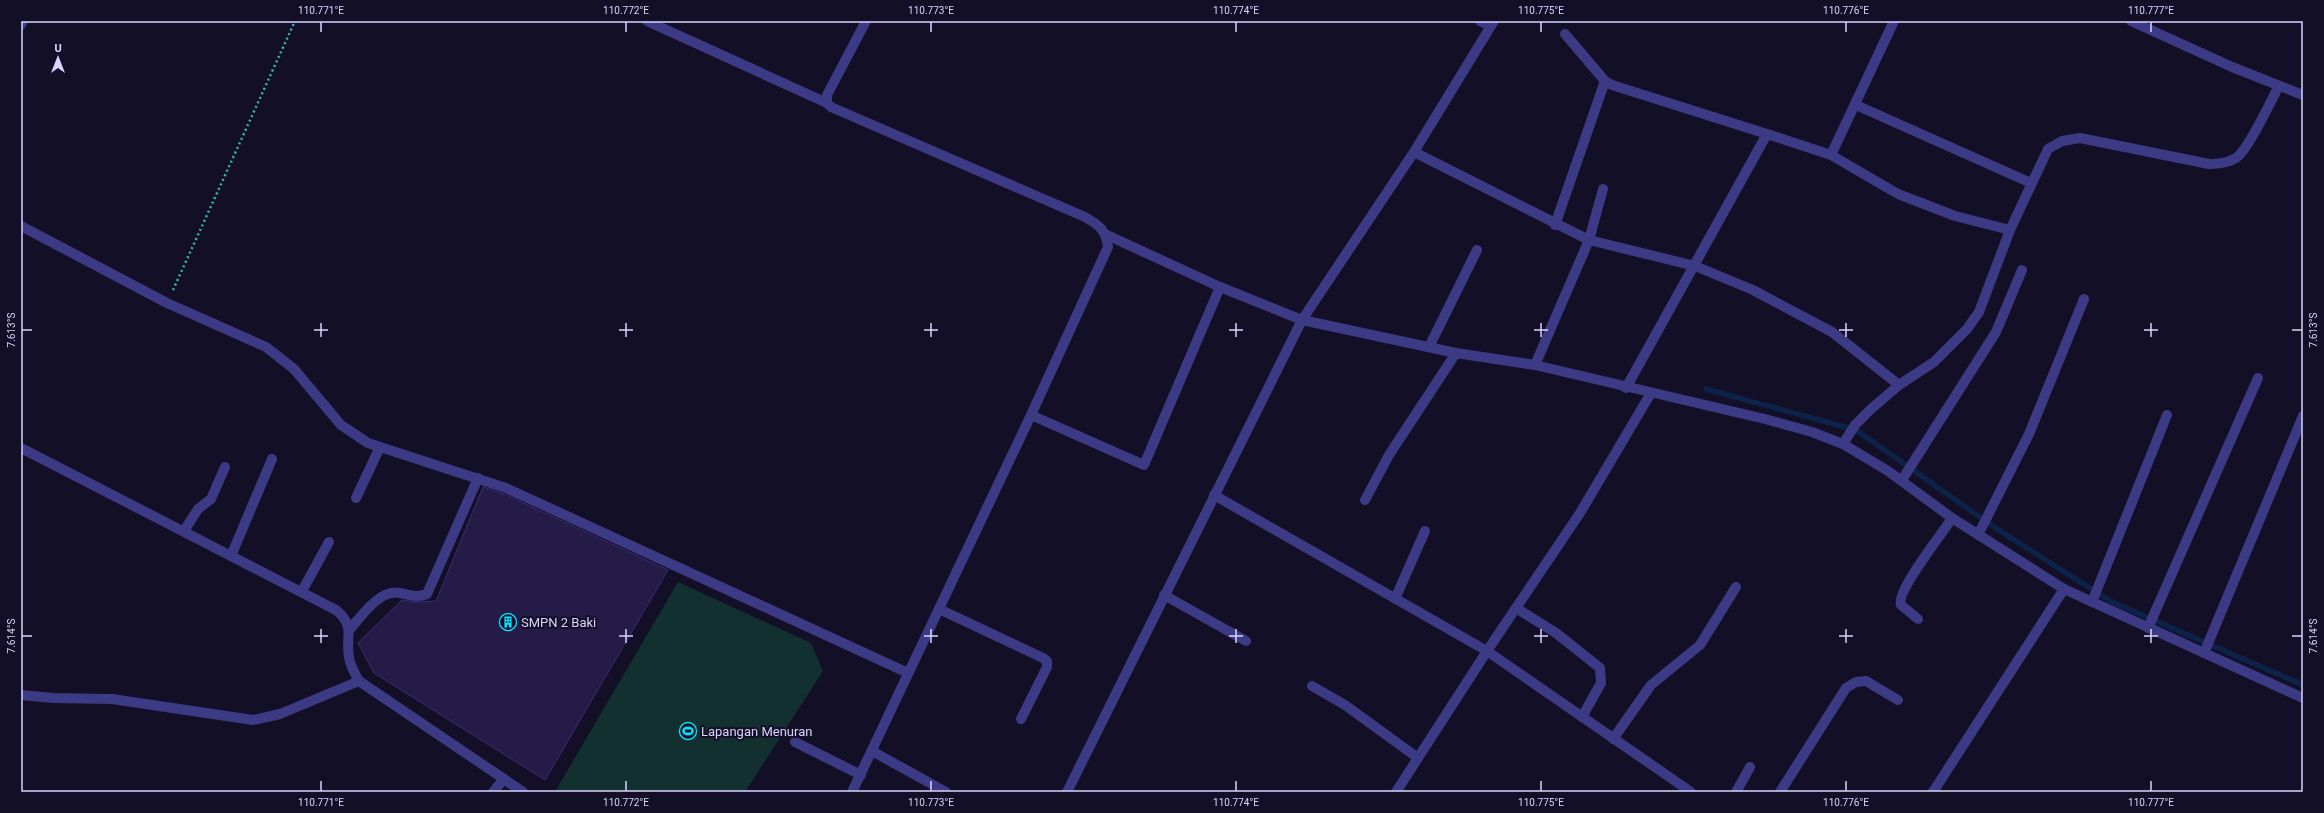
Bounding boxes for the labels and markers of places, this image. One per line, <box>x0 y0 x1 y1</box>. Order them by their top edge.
building icon: SMPN 2 Baki <box>498 612 518 632</box>
place label: SMPN 2 Baki <box>521 615 596 630</box>
sports icon: Lapangan Menuran <box>678 721 698 741</box>
place label: Lapangan Menuran <box>701 724 812 739</box>

